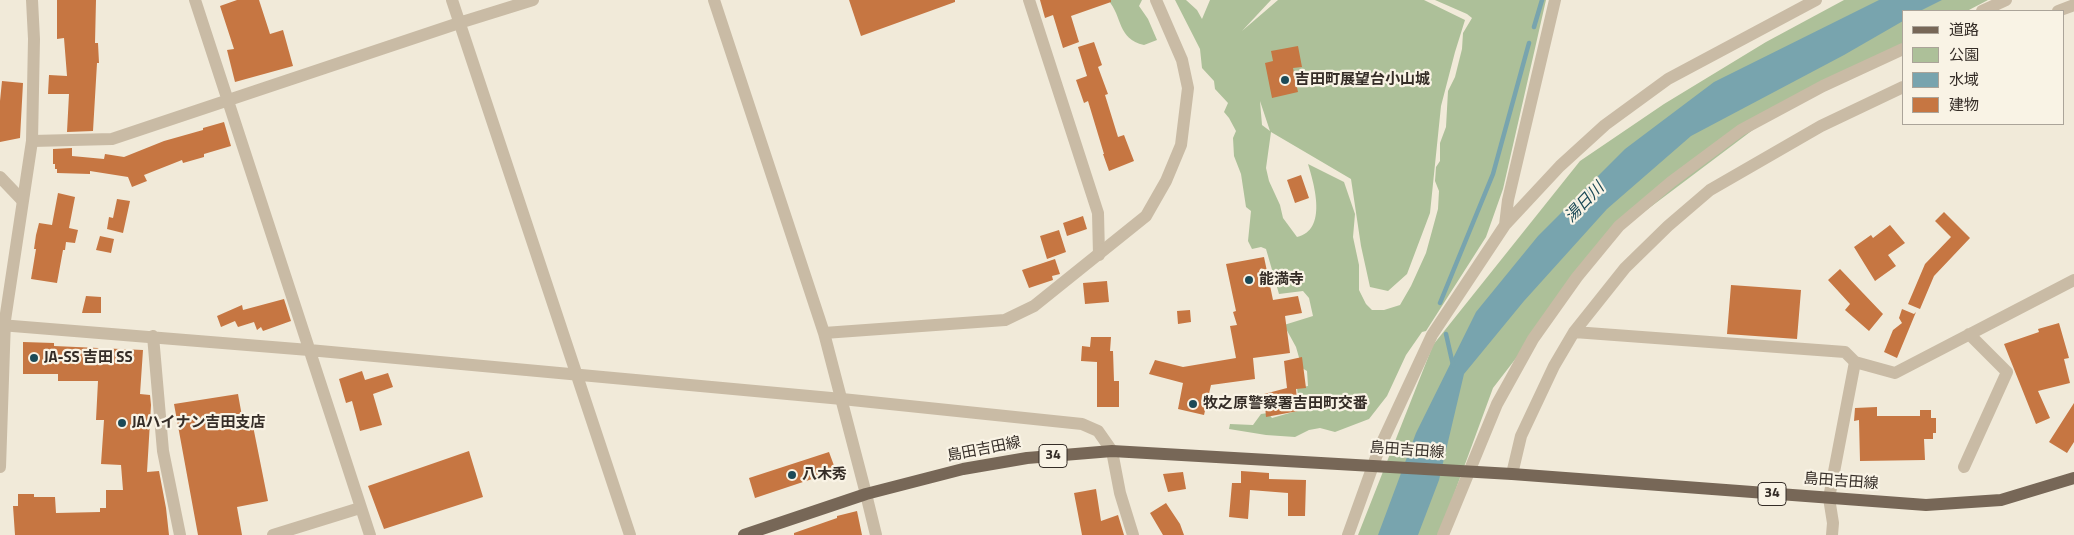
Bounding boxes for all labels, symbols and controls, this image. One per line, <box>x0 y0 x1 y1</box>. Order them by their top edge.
legend <box>1902 10 2064 125</box>
text: 道路 <box>1949 18 1979 41</box>
text: 公園 <box>1949 43 1979 66</box>
text: 水域 <box>1949 68 1979 91</box>
place label: 吉田町展望台小山城 <box>1295 71 1430 89</box>
marker: 吉田町展望台小山城 <box>1279 74 1291 86</box>
text: 建物 <box>1949 93 1979 116</box>
water label: 湯日川 <box>1561 179 1609 227</box>
place label: 能満寺 <box>1259 271 1304 289</box>
marker: 能満寺 <box>1243 274 1255 286</box>
place label: JA-SS 吉田 SS <box>44 349 133 367</box>
marker: JA-SS 吉田 SS <box>28 352 40 364</box>
place label: 牧之原警察署吉田町交番 <box>1203 395 1368 413</box>
marker: 牧之原警察署吉田町交番 <box>1187 398 1199 410</box>
place label: JAハイナン吉田支店 <box>132 414 266 432</box>
marker: JAハイナン吉田支店 <box>116 417 128 429</box>
street label: 島田吉田線 <box>945 434 1023 466</box>
street label: 島田吉田線 <box>1369 439 1445 463</box>
road number: 34 <box>1039 444 1067 468</box>
place label: 八木秀 <box>802 466 847 484</box>
marker: 八木秀 <box>786 469 798 481</box>
street label: 島田吉田線 <box>1803 470 1879 494</box>
road number: 34 <box>1758 482 1786 506</box>

